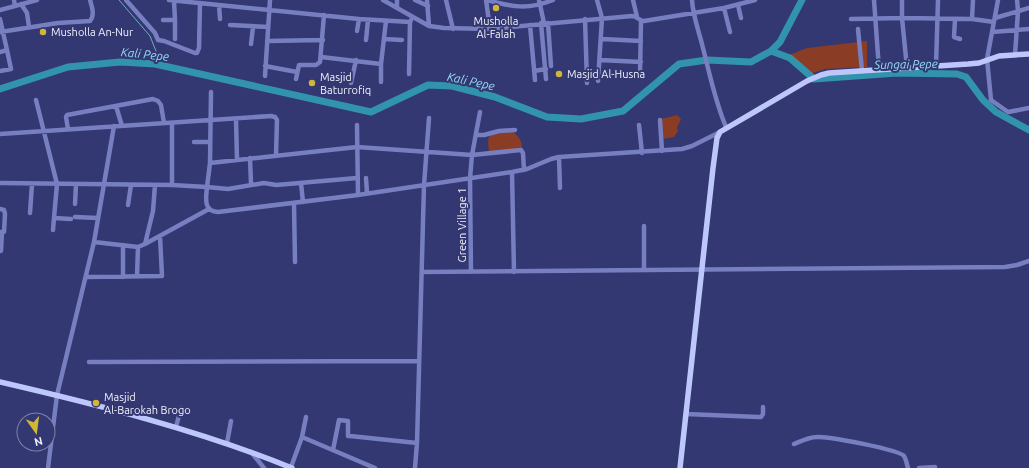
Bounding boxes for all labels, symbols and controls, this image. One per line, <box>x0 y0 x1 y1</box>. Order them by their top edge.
marker: Musholla Al-Falah <box>491 3 501 13</box>
place label: Musholla Al-Falah <box>474 15 518 40</box>
place label: Musholla An-Nur <box>51 26 134 38</box>
marker: Musholla An-Nur <box>38 27 48 37</box>
water label: Kali Pepe <box>120 45 170 63</box>
water label: Sungai Pepe <box>873 57 938 71</box>
place label: Masjid Al-Husna <box>567 68 645 80</box>
marker: Masjid Al-Husna <box>554 69 564 79</box>
water label: Kali Pepe <box>446 70 496 92</box>
place label: Masjid Baturrofiq <box>320 71 371 96</box>
marker: Masjid Baturrofiq <box>307 78 317 88</box>
street label: Green Village 1 <box>456 188 468 262</box>
place label: Masjid Al-Barokah Brogo <box>104 391 191 416</box>
marker: Masjid Al-Barokah Brogo <box>91 398 101 408</box>
north arrow <box>16 412 56 452</box>
text: N <box>33 435 44 449</box>

